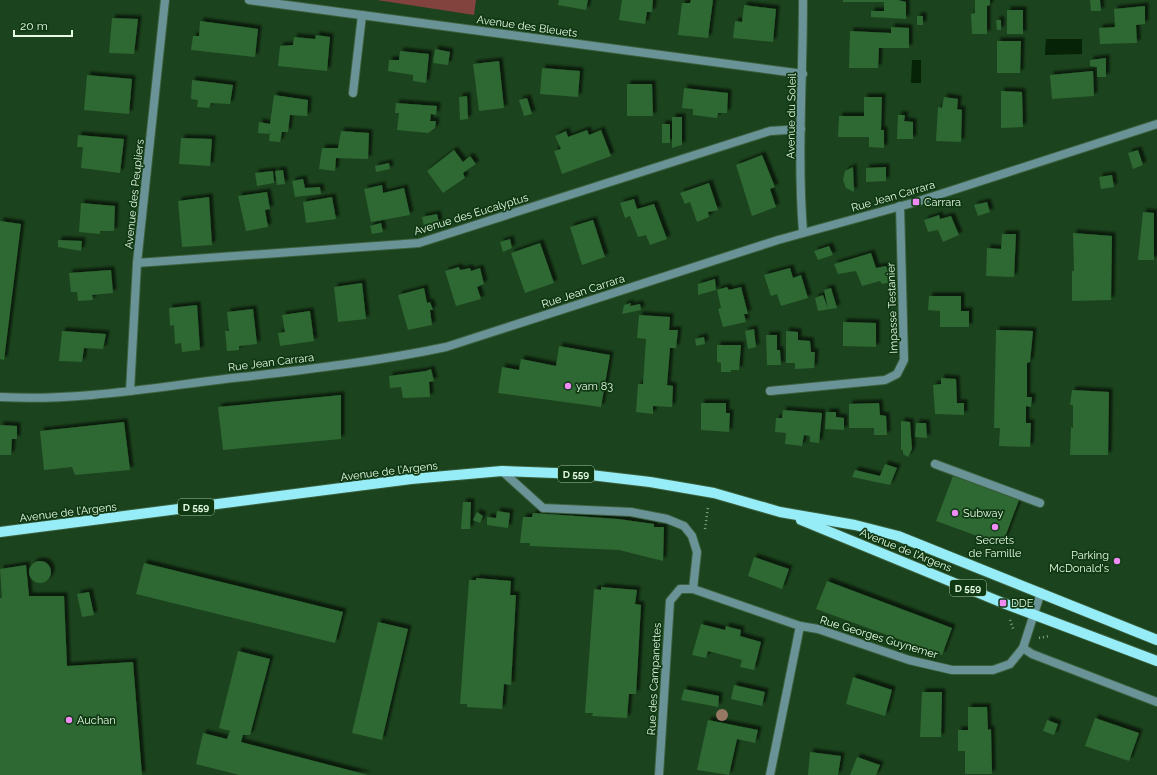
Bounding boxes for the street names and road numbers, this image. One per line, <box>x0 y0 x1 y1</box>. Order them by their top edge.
street label: Avenue des Bleuets <box>476 13 578 40</box>
street label: Avenue du Soleil <box>784 73 799 159</box>
street label: Avenue des Peupliers <box>122 138 147 250</box>
street label: Rue Jean Carrara <box>850 178 937 215</box>
street label: Avenue des Eucalyptus <box>412 191 530 238</box>
street label: Impasse Testanier <box>884 262 901 354</box>
street label: Rue Jean Carrara <box>540 272 626 311</box>
street label: Rue Jean Carrara <box>227 351 315 374</box>
street label: Avenue de l'Argens <box>340 459 438 484</box>
road number: D 559 <box>558 466 594 482</box>
road number: D 559 <box>178 499 214 515</box>
street label: Avenue de l'Argens <box>19 500 117 525</box>
street label: Avenue de l'Argens <box>858 526 954 575</box>
road number: D 559 <box>950 580 986 596</box>
street label: Rue Georges Guynemer <box>818 613 939 662</box>
street label: Rue des Campanettes <box>645 622 664 736</box>

